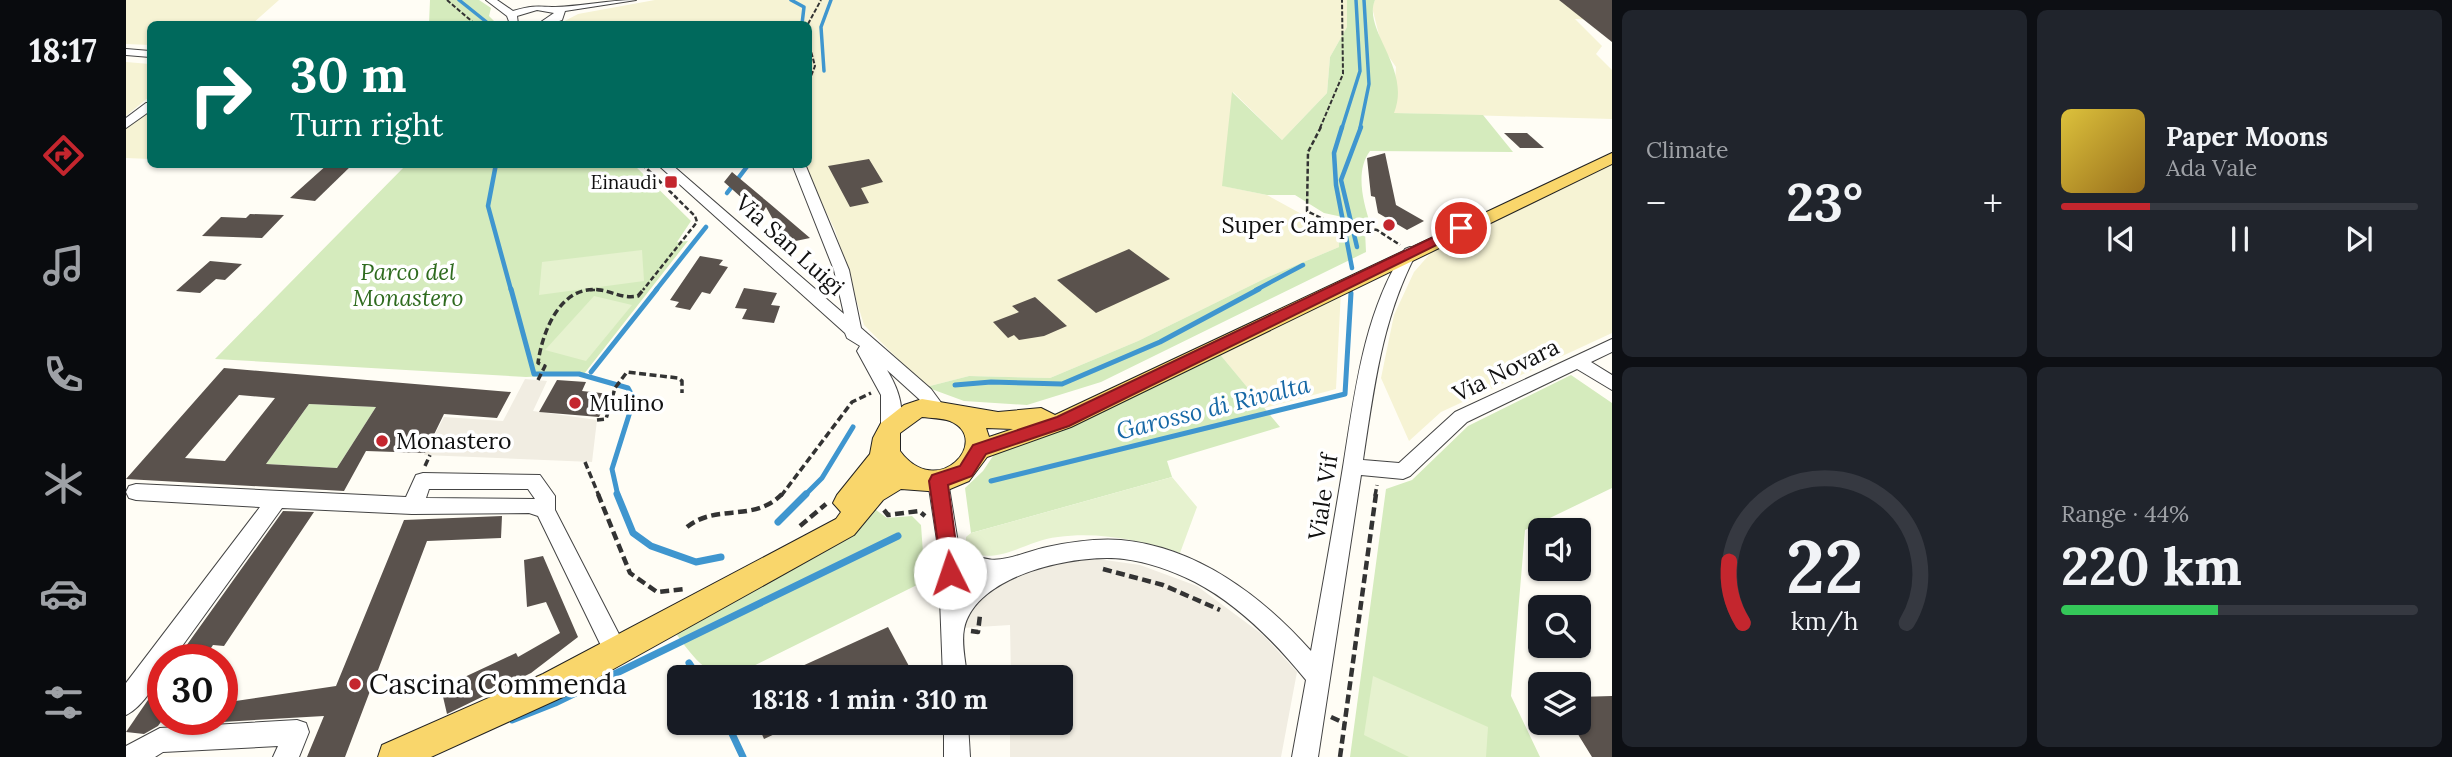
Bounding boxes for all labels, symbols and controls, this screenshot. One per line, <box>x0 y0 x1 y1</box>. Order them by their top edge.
text: 18:17 <box>29 30 97 71</box>
text: 30 m <box>290 43 407 105</box>
icon: right <box>175 49 266 140</box>
text: Turn right <box>290 104 443 145</box>
text: Paper Moons <box>2166 120 2328 153</box>
icon: directions <box>39 131 88 180</box>
text: Climate <box>1646 135 1728 164</box>
text: Ada Vale <box>2166 153 2257 182</box>
text: 23° <box>1786 169 1863 235</box>
place label: Einaudi <box>591 170 657 194</box>
marker: Einaudi <box>663 174 679 190</box>
text: − <box>1646 179 1666 227</box>
text: + <box>1983 179 2003 227</box>
street label: Via San Luigi <box>729 187 851 301</box>
pin <box>1431 198 1491 258</box>
icon: arrive <box>1442 209 1480 247</box>
place label: Super Camper <box>1221 210 1375 239</box>
marker: Super Camper <box>1381 217 1397 233</box>
icon: previous <box>2102 220 2140 258</box>
icon: pause <box>2221 220 2259 258</box>
icon: next <box>2340 220 2378 258</box>
icon: music <box>39 241 88 290</box>
park label: Parco del Monastero <box>353 257 463 312</box>
street label: Via Novara <box>1447 331 1564 408</box>
icon: phone <box>39 350 88 399</box>
water label: Garosso di Rivalta <box>1113 368 1314 447</box>
place label: Mulino <box>589 388 664 417</box>
marker: Mulino <box>567 395 583 411</box>
place label: Monastero <box>396 426 512 455</box>
marker: Monastero <box>374 433 390 449</box>
street label: Viale Vif <box>1301 450 1344 543</box>
icon: climate <box>39 459 88 508</box>
text: Range · 44% <box>2061 499 2189 528</box>
map controls <box>1528 518 1591 735</box>
button: sound <box>1528 518 1591 581</box>
text: 22 <box>1786 520 1863 613</box>
text: 220 km <box>2061 533 2242 599</box>
position arrow <box>913 536 987 610</box>
icon: car <box>39 569 88 618</box>
button: search <box>1528 595 1591 658</box>
text: km/h <box>1791 605 1858 637</box>
speed limit sign: 30 <box>147 644 238 735</box>
place label: Cascina Commenda <box>369 666 627 702</box>
button: layers <box>1528 672 1591 735</box>
marker: Cascina Commenda <box>347 676 363 692</box>
icon: filters <box>39 678 88 727</box>
text: 18:18 · 1 min · 310 m <box>752 683 988 716</box>

